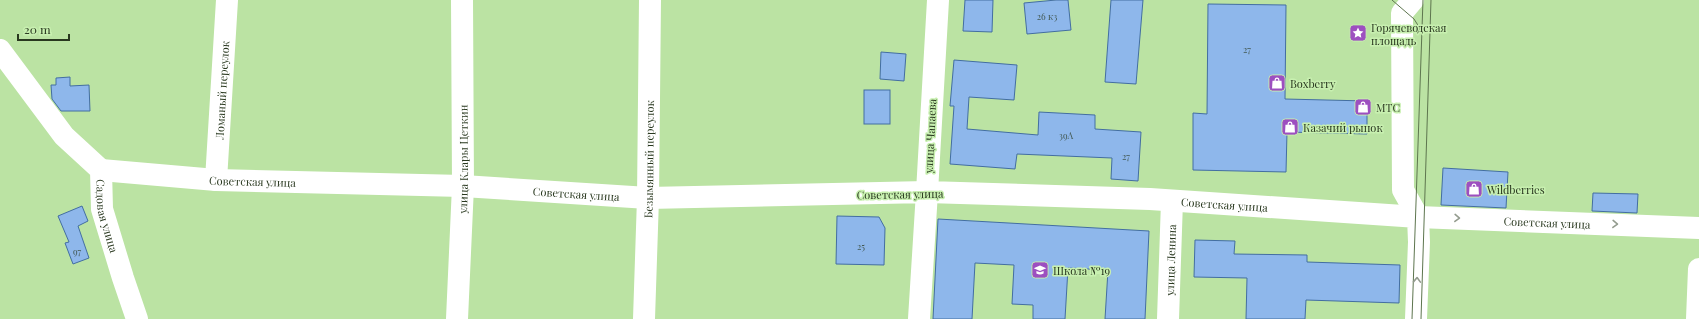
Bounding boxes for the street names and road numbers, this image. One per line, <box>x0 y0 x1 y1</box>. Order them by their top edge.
street label: Ломаный переулок <box>211 40 232 141</box>
street label: улица Чапаева <box>921 98 939 175</box>
street label: Безымянный переулок <box>640 99 656 218</box>
street label: улица Клары Цеткин <box>454 104 471 215</box>
street label: Советская улица <box>209 172 297 189</box>
street label: Садовая улица <box>94 179 122 255</box>
street label: Советская улица <box>532 183 621 204</box>
street label: Советская улица <box>857 186 944 202</box>
street label: Советская улица <box>1181 194 1269 214</box>
street label: Советская улица <box>1503 213 1591 231</box>
street label: улица Ленина <box>1161 224 1179 297</box>

